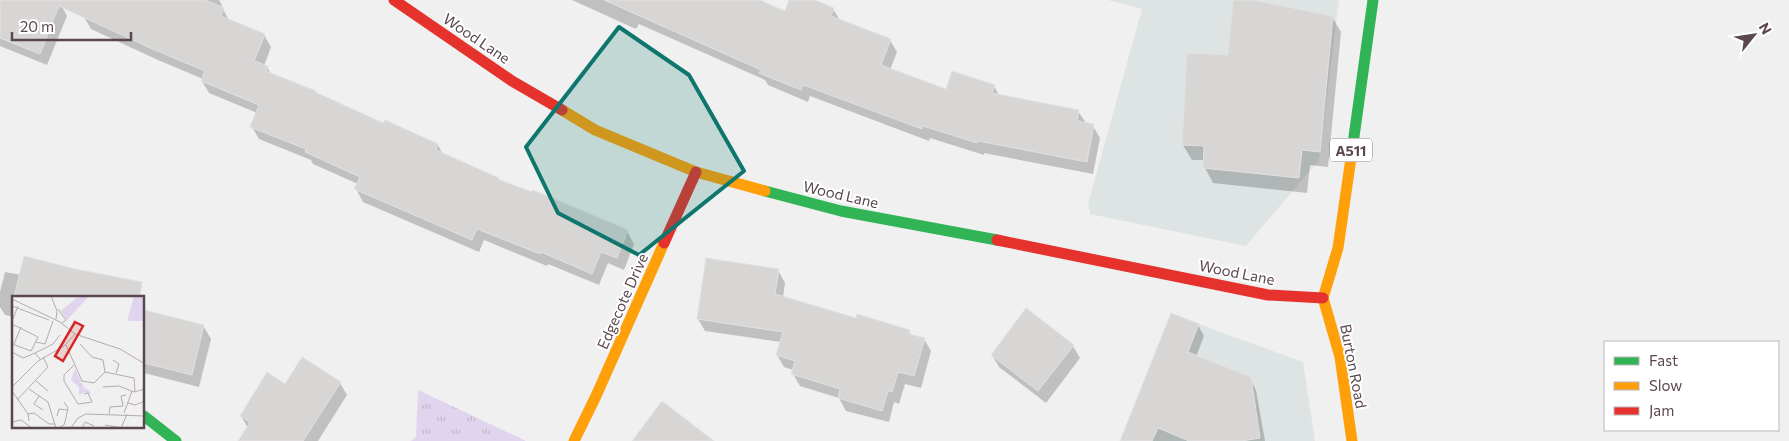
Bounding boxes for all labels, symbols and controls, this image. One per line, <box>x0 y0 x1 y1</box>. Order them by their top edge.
street label: Wood Lane <box>440 9 514 67</box>
scale bar <box>12 10 131 42</box>
north arrow <box>1729 10 1779 60</box>
text: 20 m <box>20 17 54 35</box>
text: N <box>1756 19 1776 37</box>
road number: A511 <box>1330 138 1372 162</box>
street label: Wood Lane <box>802 177 880 211</box>
street label: Edgecote Drive <box>593 250 651 352</box>
street label: Wood Lane <box>1198 256 1276 288</box>
inset map <box>12 296 145 428</box>
street label: Burton Road <box>1337 322 1371 410</box>
legend <box>1604 341 1779 431</box>
text: Fast <box>1649 351 1678 369</box>
text: Slow <box>1649 376 1682 394</box>
text: Jam <box>1649 401 1674 419</box>

